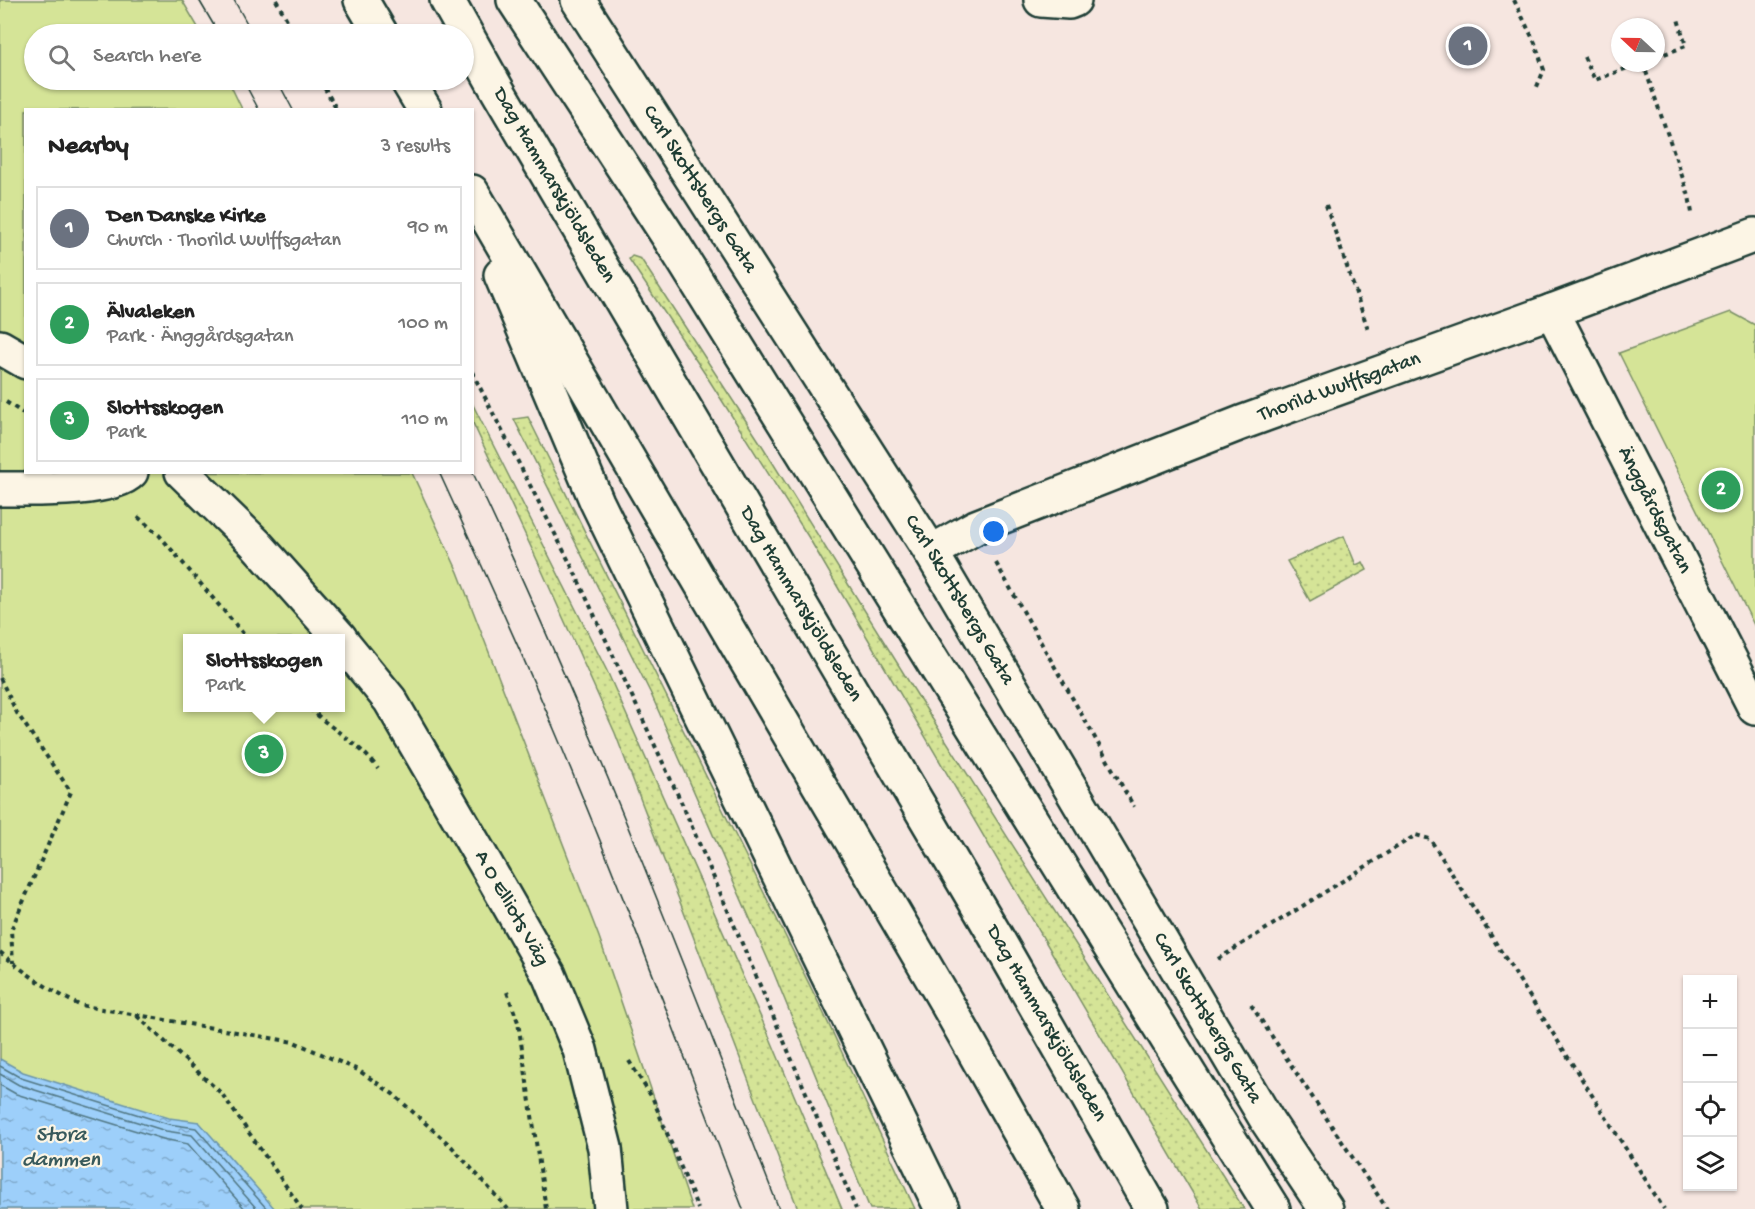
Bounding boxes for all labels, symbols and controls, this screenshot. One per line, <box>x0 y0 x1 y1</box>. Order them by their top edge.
north arrow <box>1611 18 1665 72</box>
search box <box>24 24 474 90</box>
pin: 1 <box>1448 24 1488 68</box>
icon: search <box>45 41 78 74</box>
text: Search here <box>93 44 201 70</box>
street label: Dag Hammarskjöldsleden <box>485 82 621 288</box>
street label: Carl Skottsbergs Gata <box>636 101 763 279</box>
text: Nearby <box>48 132 129 163</box>
text: 3 results <box>381 136 450 159</box>
text: Den Danske Kirke <box>107 204 266 230</box>
text: 1 <box>65 217 74 240</box>
text: 90 m <box>408 217 448 240</box>
text: Church · Thorild Wulffsgatan <box>107 230 341 253</box>
text: Älvaleken <box>107 300 195 326</box>
text: 2 <box>65 313 74 336</box>
text: 100 m <box>398 313 448 336</box>
text: Park · Änggårdsgatan <box>107 326 293 349</box>
street label: Thorild Wulffsgatan <box>1254 347 1424 429</box>
text: Slottsskogen <box>107 396 223 422</box>
text: 3 <box>64 409 75 432</box>
text: 110 m <box>402 409 448 432</box>
text: Park <box>107 422 145 445</box>
street label: Änggårdsgatan <box>1611 443 1697 578</box>
pin: 2 <box>1702 468 1740 512</box>
street label: Dag Hammarskjöldsleden <box>732 500 867 706</box>
street label: Carl Skottsbergs Gata <box>898 510 1020 691</box>
your location <box>979 517 1008 546</box>
popup <box>183 634 345 712</box>
text: Slottsskogen <box>206 649 322 675</box>
text: Park <box>206 675 244 698</box>
pin: 3 <box>244 732 284 777</box>
street label: A O Elliots Väg <box>468 846 554 971</box>
street label: Dag Hammarskjöldsleden <box>979 919 1112 1126</box>
street label: Carl Skottsbergs Gata <box>1147 928 1268 1109</box>
map controls <box>1683 975 1737 1191</box>
button: + <box>1683 975 1737 1029</box>
button: − <box>1683 1029 1737 1083</box>
button: locate <box>1683 1083 1737 1137</box>
water label: Stora dammen <box>22 1123 101 1174</box>
button: layers <box>1683 1137 1737 1191</box>

